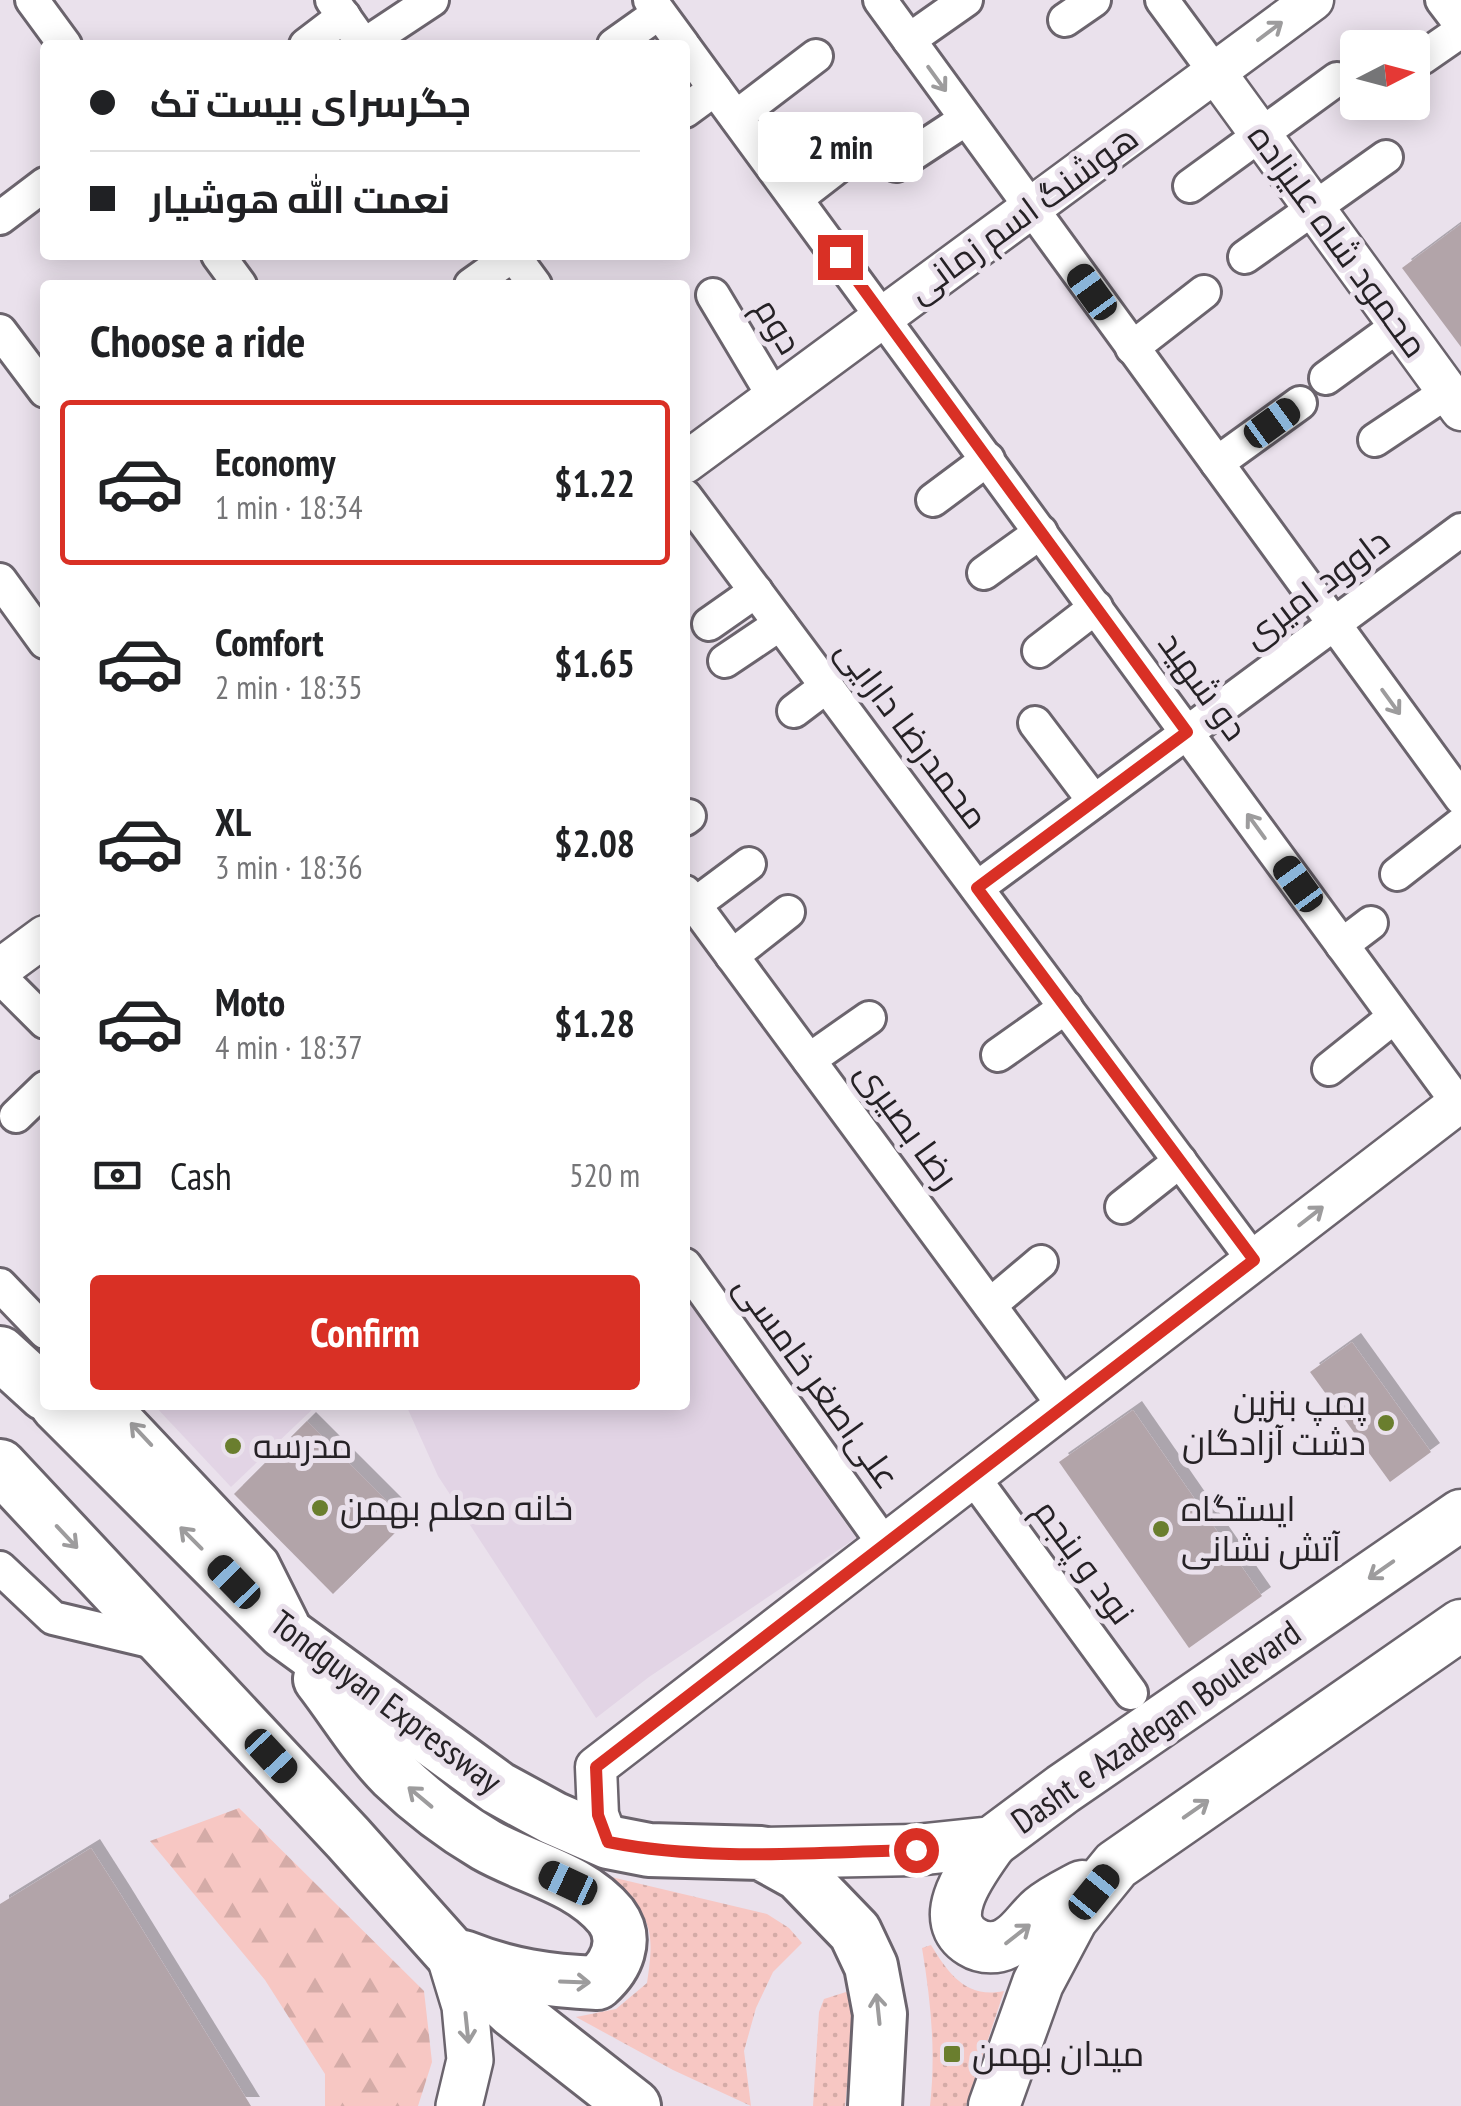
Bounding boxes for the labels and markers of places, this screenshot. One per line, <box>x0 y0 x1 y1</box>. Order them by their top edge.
place label: پمپ بنزین دشت آزادگان <box>1182 1379 1366 1465</box>
marker: پمپ بنزین دشت آزادگان <box>1375 1412 1397 1434</box>
place label: مدرسه <box>253 1422 353 1468</box>
marker: مدرسه <box>222 1435 244 1457</box>
place label: خانه معلم بهمن <box>340 1484 573 1532</box>
place label: ایستگاه آتش نشانی <box>1181 1485 1341 1571</box>
marker: خانه معلم بهمن <box>309 1497 331 1519</box>
marker: ایستگاه آتش نشانی <box>1150 1518 1172 1540</box>
place label: میدان بهمن <box>972 2030 1144 2076</box>
marker: میدان بهمن <box>941 2043 963 2065</box>

